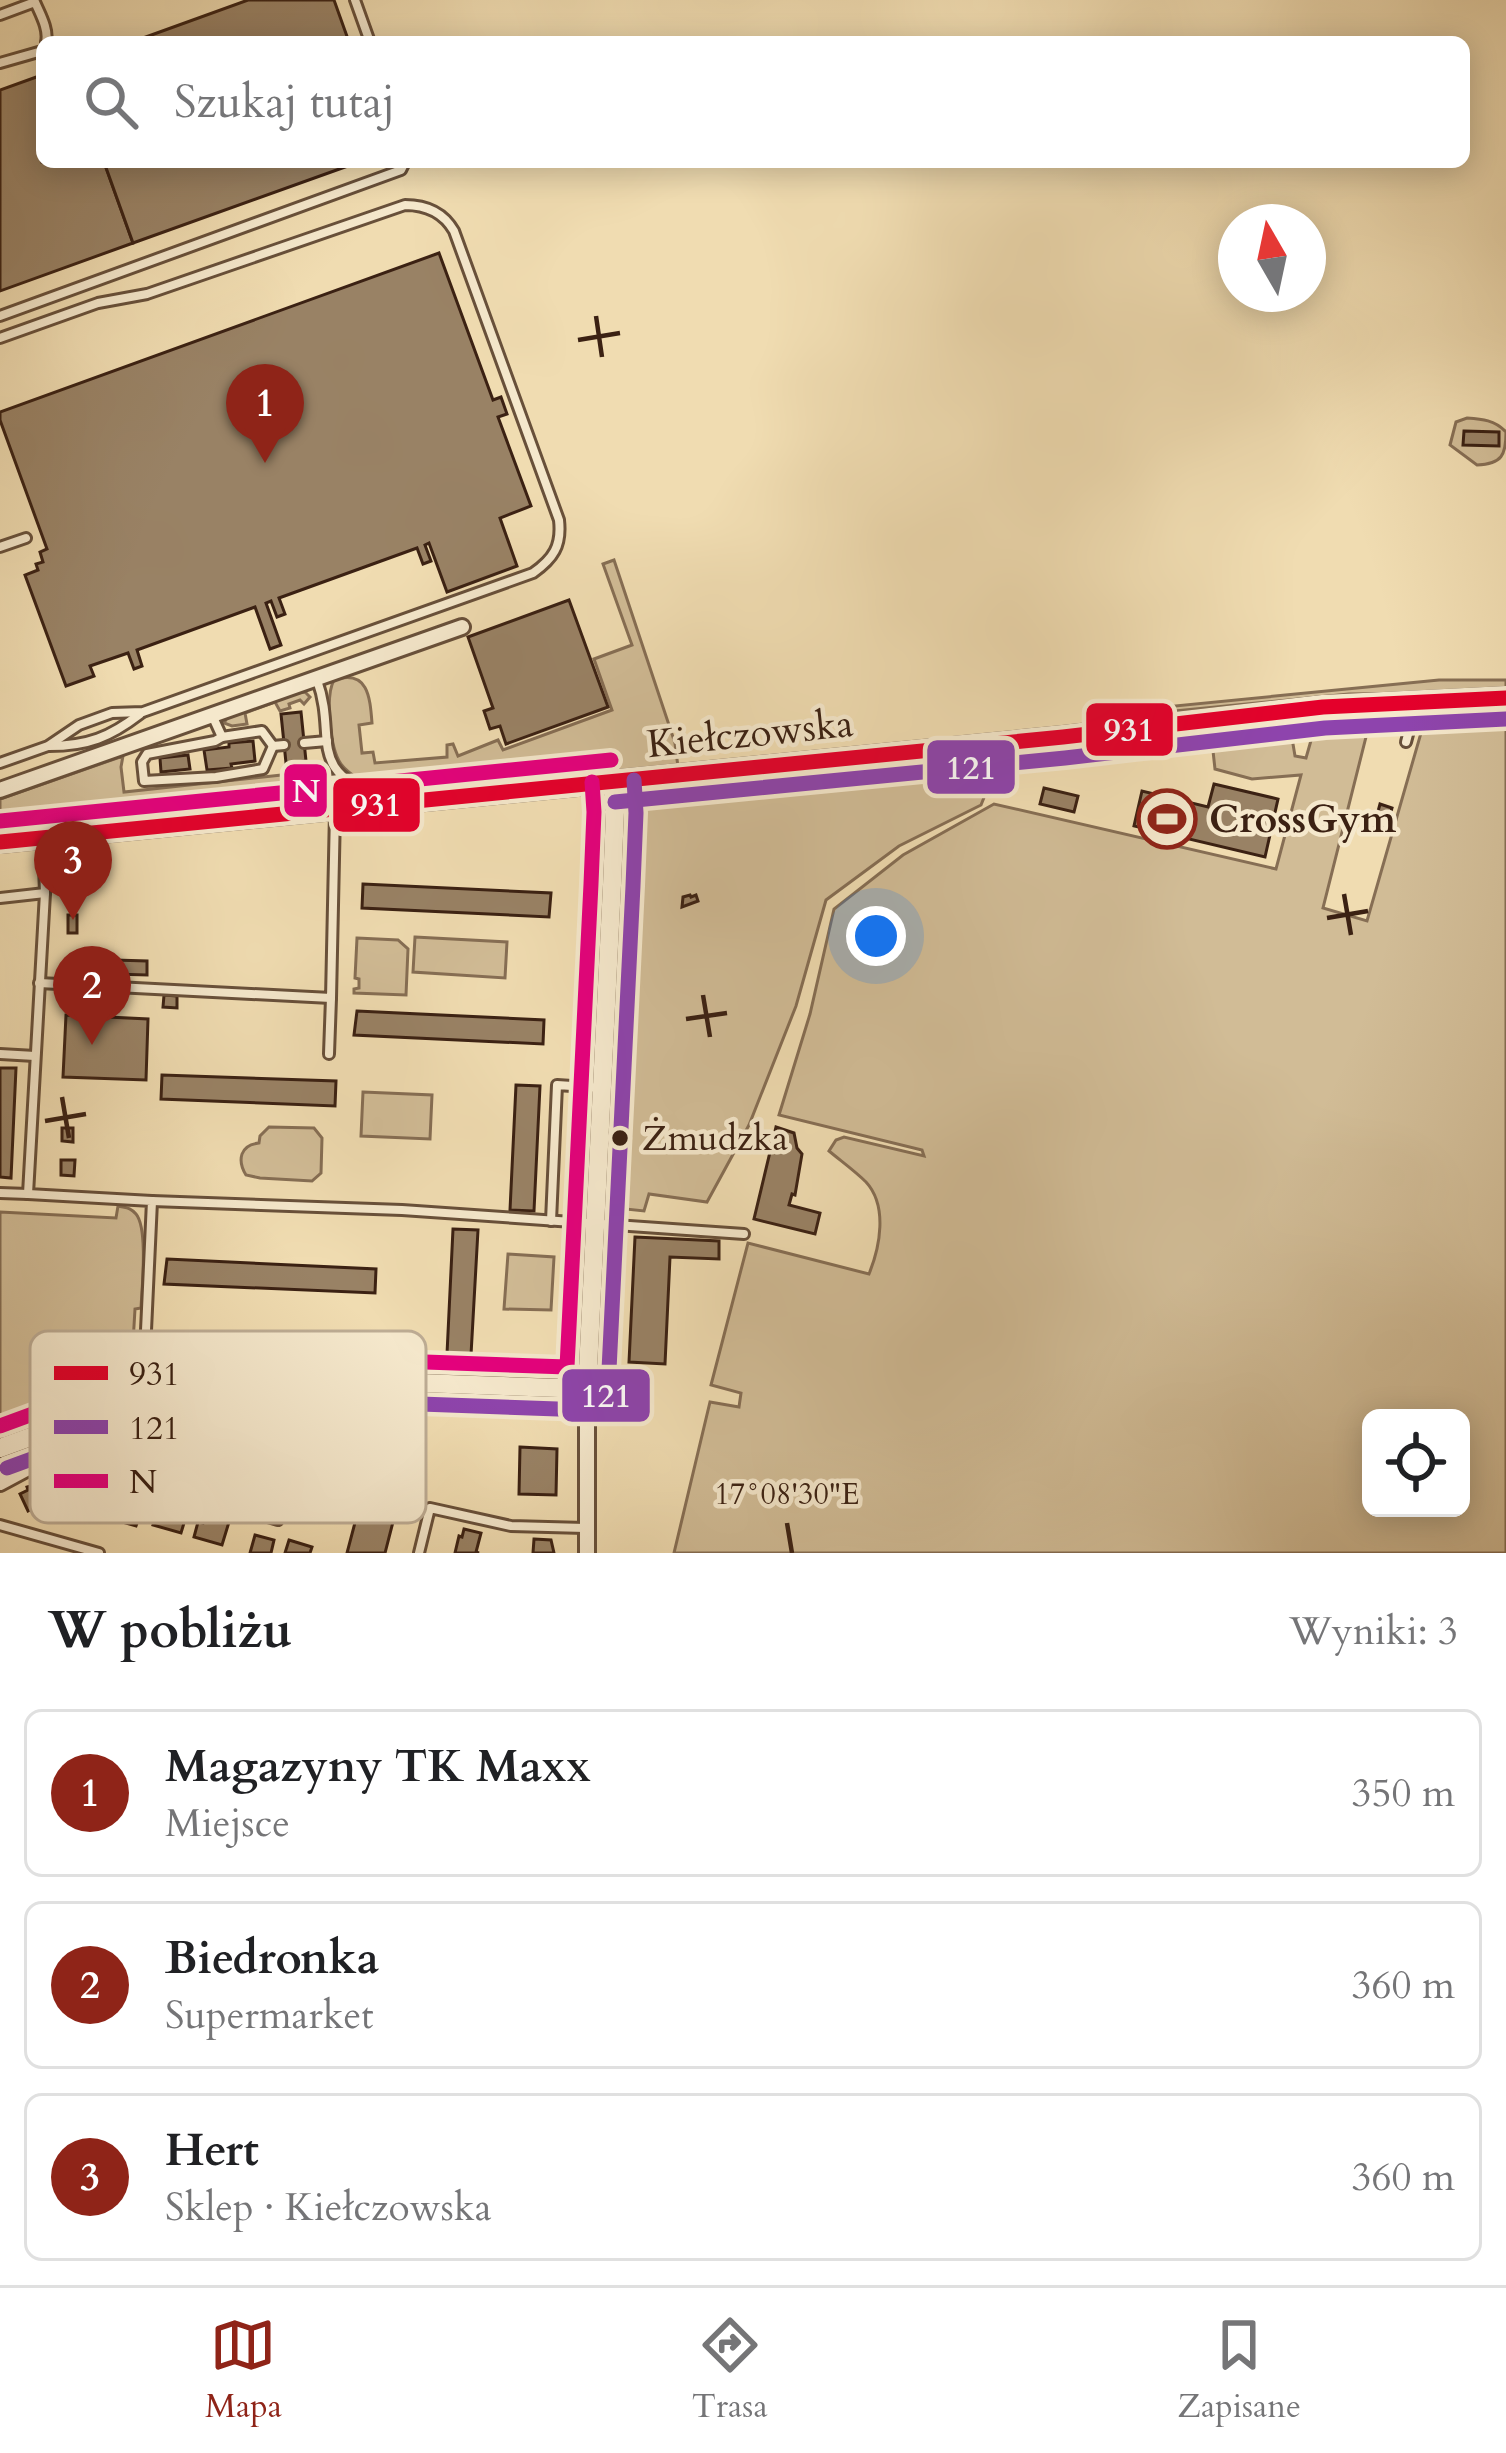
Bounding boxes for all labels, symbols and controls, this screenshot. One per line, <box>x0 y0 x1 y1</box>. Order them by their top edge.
search box <box>36 36 1470 168</box>
icon: search <box>78 69 144 135</box>
text: Szukaj tutaj <box>174 72 395 133</box>
north arrow <box>1218 204 1326 312</box>
pin: 1 <box>226 364 304 463</box>
street label: Kiełczowska <box>644 697 856 771</box>
line badge: 931 <box>1084 701 1175 758</box>
text: 931 <box>1104 708 1154 753</box>
line badge: 121 <box>925 738 1017 796</box>
text: 121 <box>946 746 996 791</box>
line badge: N <box>282 762 329 819</box>
text: N <box>292 769 321 814</box>
line badge: 931 <box>331 776 422 834</box>
text: 931 <box>351 783 401 828</box>
sports icon: CrossGym <box>1136 788 1198 850</box>
place label: CrossGym <box>1209 793 1396 846</box>
pin: 3 <box>34 821 112 920</box>
your location <box>846 906 906 966</box>
pin: 2 <box>53 946 131 1045</box>
place label: Żmudzka <box>642 1114 788 1163</box>
marker: Żmudzka <box>609 1127 631 1149</box>
legend <box>30 1331 426 1523</box>
text: 931 <box>129 1352 180 1397</box>
line badge: 121 <box>560 1367 652 1424</box>
text: 121 <box>581 1374 631 1419</box>
text: 121 <box>129 1406 180 1451</box>
map controls <box>1362 1409 1470 1517</box>
button: locate <box>1362 1409 1470 1517</box>
text: N <box>129 1460 157 1505</box>
text: 17°08'30"E <box>714 1474 860 1515</box>
text: W pobliżu <box>48 1596 292 1666</box>
text: Wyniki: 3 <box>1289 1605 1458 1658</box>
text: Magazyny TK Maxx <box>165 1736 591 1797</box>
text: 1 <box>80 1767 100 1820</box>
text: 350 m <box>1352 1767 1455 1820</box>
text: Miejsce <box>165 1797 290 1850</box>
text: Biedronka <box>165 1928 379 1989</box>
text: 2 <box>80 1959 100 2012</box>
text: 360 m <box>1352 1959 1455 2012</box>
text: Supermarket <box>165 1989 374 2042</box>
text: Hert <box>165 2120 259 2181</box>
text: 3 <box>80 2151 100 2204</box>
text: 360 m <box>1352 2151 1455 2204</box>
text: Sklep · Kiełczowska <box>165 2181 492 2234</box>
tab: Mapa <box>205 2312 282 2429</box>
tab: Trasa <box>692 2312 768 2429</box>
tab: Zapisane <box>1177 2312 1301 2429</box>

